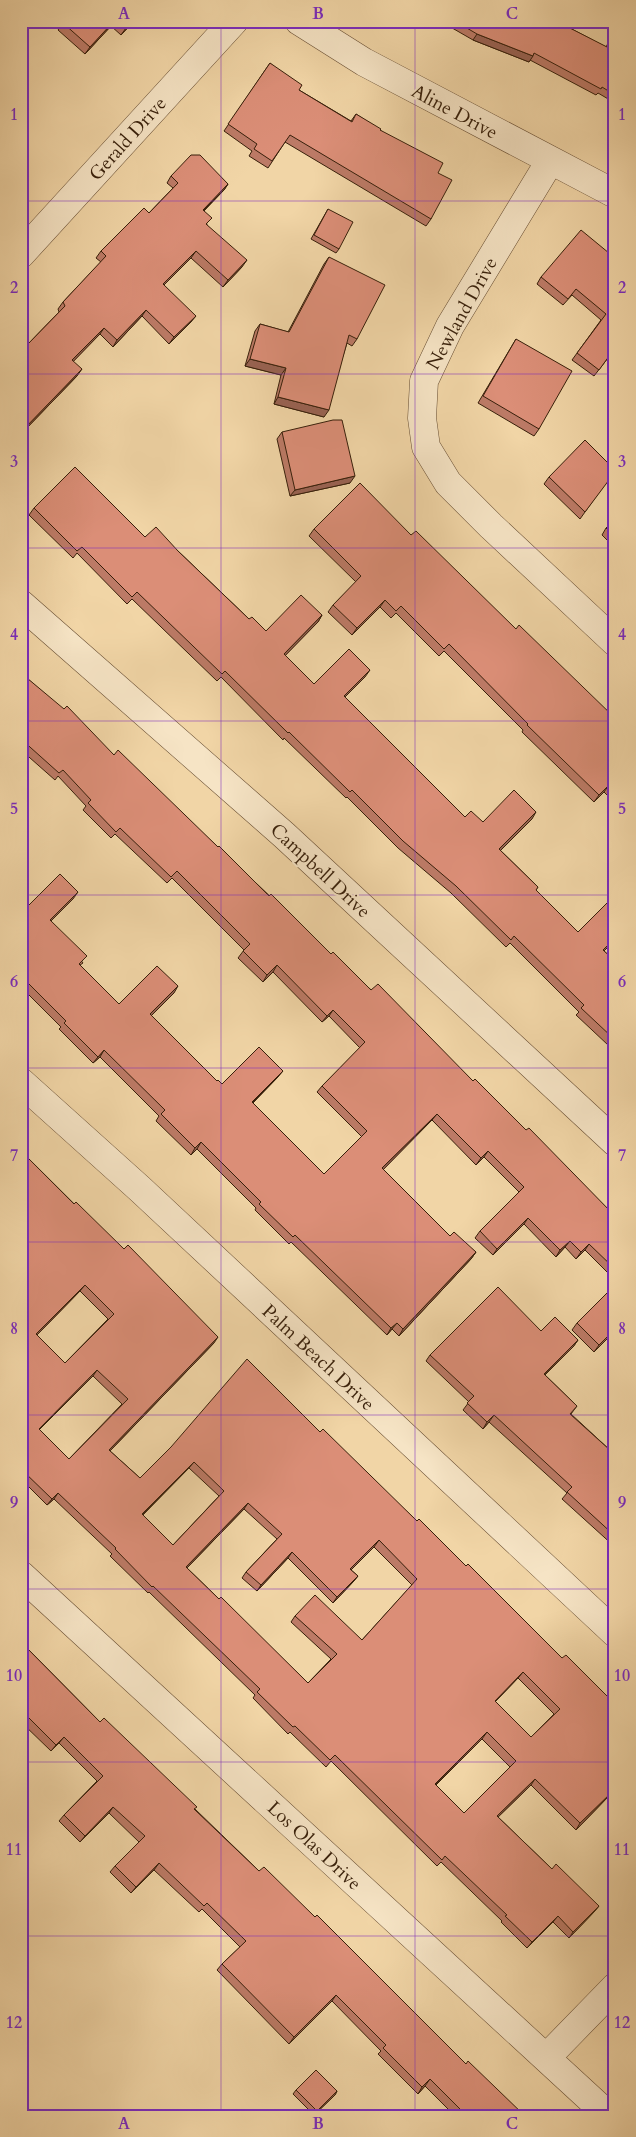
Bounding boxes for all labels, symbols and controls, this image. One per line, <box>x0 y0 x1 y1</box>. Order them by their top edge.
text: A <box>118 3 130 25</box>
text: B <box>312 3 324 25</box>
text: C <box>506 3 518 25</box>
street label: Aline Drive <box>407 78 502 145</box>
street label: Gerald Drive <box>83 91 172 186</box>
text: 1 <box>10 104 18 126</box>
text: 1 <box>618 104 626 126</box>
street label: Newland Drive <box>420 252 504 374</box>
text: 2 <box>10 277 18 299</box>
text: 2 <box>618 277 626 299</box>
text: 3 <box>10 451 18 473</box>
text: 3 <box>618 451 626 473</box>
text: 4 <box>10 624 18 646</box>
text: 4 <box>618 624 626 646</box>
text: 5 <box>10 798 18 820</box>
text: 5 <box>618 798 626 820</box>
street label: Campbell Drive <box>264 817 376 924</box>
text: 6 <box>10 971 18 993</box>
text: 6 <box>618 971 626 993</box>
text: 7 <box>10 1145 18 1167</box>
text: 7 <box>618 1145 626 1167</box>
street label: Palm Beach Drive <box>256 1299 380 1417</box>
text: 8 <box>10 1318 18 1340</box>
text: 8 <box>618 1318 626 1340</box>
text: 9 <box>10 1492 18 1514</box>
text: 9 <box>618 1492 626 1514</box>
text: 10 <box>6 1665 22 1687</box>
text: 10 <box>614 1665 630 1687</box>
street label: Los Olas Drive <box>262 1795 367 1896</box>
text: 11 <box>6 1839 22 1861</box>
text: 11 <box>614 1839 630 1861</box>
text: 12 <box>6 2012 22 2034</box>
text: 12 <box>614 2012 630 2034</box>
text: A <box>118 2113 130 2135</box>
text: B <box>312 2113 324 2135</box>
text: C <box>506 2113 518 2135</box>

